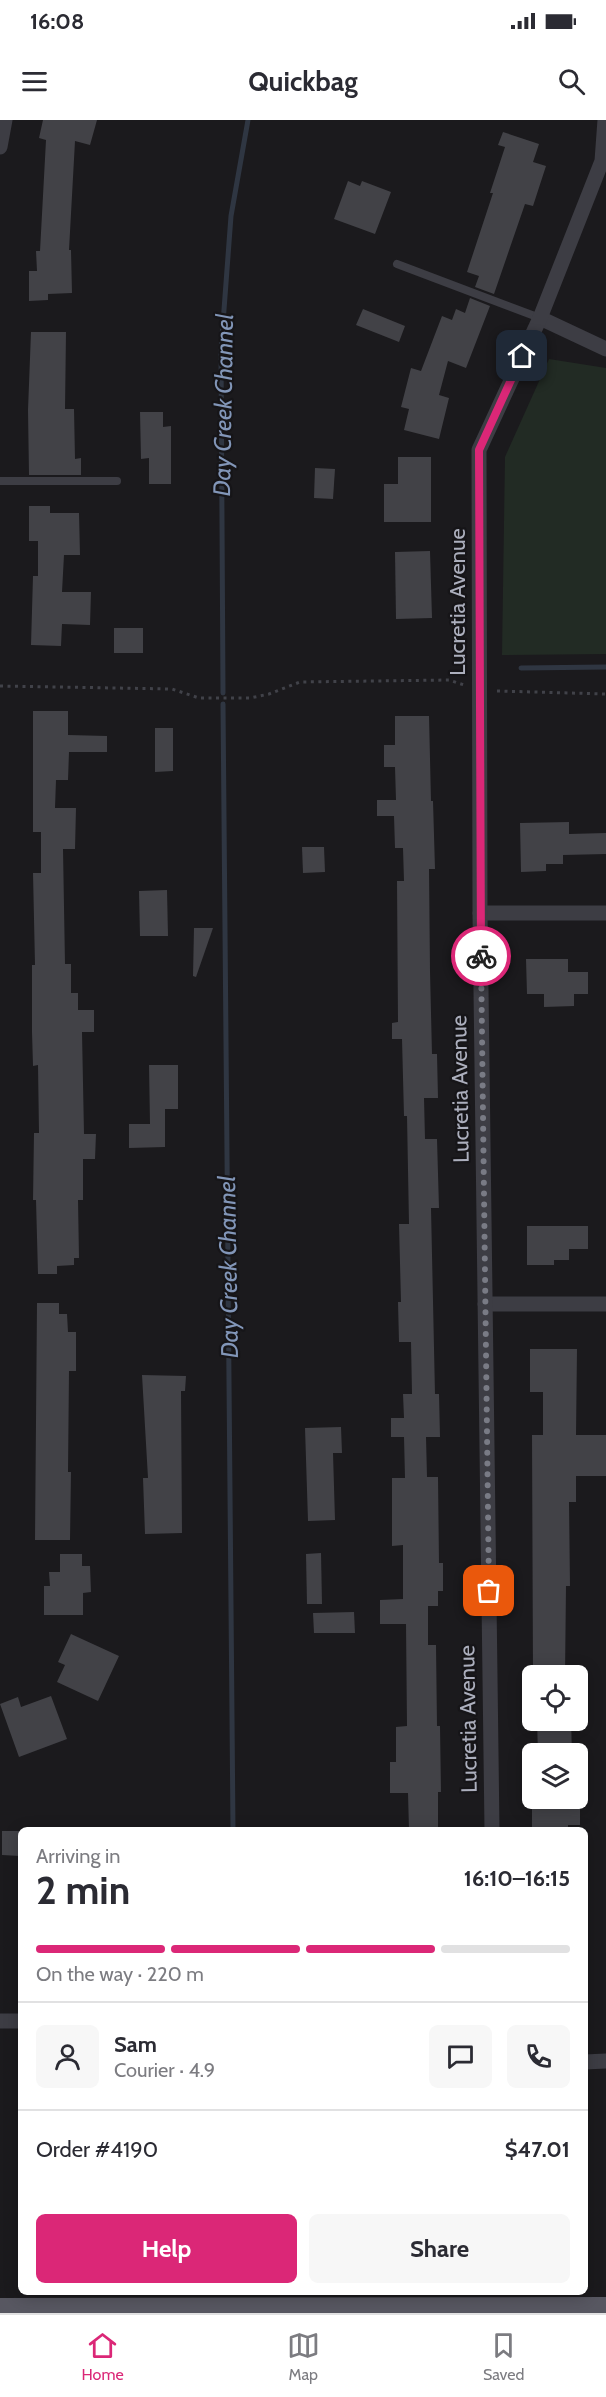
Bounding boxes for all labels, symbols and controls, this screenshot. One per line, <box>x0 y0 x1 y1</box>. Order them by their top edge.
text: 16:08 <box>30 8 84 35</box>
icon: menu <box>18 65 51 98</box>
text: Quickbag <box>248 65 358 98</box>
icon: search <box>555 65 588 98</box>
water label: Day Creek Channel <box>207 313 239 496</box>
pin <box>496 330 547 381</box>
icon: home <box>505 339 538 372</box>
street label: Lucretia Avenue <box>444 528 471 676</box>
courier <box>451 926 511 986</box>
icon: bike <box>465 940 498 973</box>
street label: Lucretia Avenue <box>445 1015 475 1163</box>
water label: Day Creek Channel <box>212 1175 244 1358</box>
pin <box>463 1565 514 1616</box>
icon: bag <box>472 1574 505 1607</box>
street label: Lucretia Avenue <box>453 1645 483 1793</box>
map controls <box>522 1665 588 1809</box>
button: locate <box>522 1665 588 1731</box>
button: layers <box>522 1743 588 1809</box>
text: Arriving in <box>36 1844 120 1868</box>
text: 16:10–16:15 <box>464 1865 570 1892</box>
text: 2 min <box>36 1866 130 1914</box>
text: On the way · 220 m <box>36 1962 204 1986</box>
button: person <box>36 2025 99 2088</box>
button: chat <box>429 2025 492 2088</box>
button: phone <box>507 2025 570 2088</box>
text: Sam <box>114 2031 157 2058</box>
text: Courier · 4.9 <box>114 2058 215 2082</box>
text: Order #4190 <box>36 2136 158 2163</box>
text: $47.01 <box>505 2136 570 2163</box>
button: Help <box>36 2214 297 2283</box>
button: Share <box>309 2214 570 2283</box>
tab: Home <box>82 2329 124 2384</box>
tab: Map <box>287 2329 320 2384</box>
tab: Saved <box>483 2329 524 2384</box>

